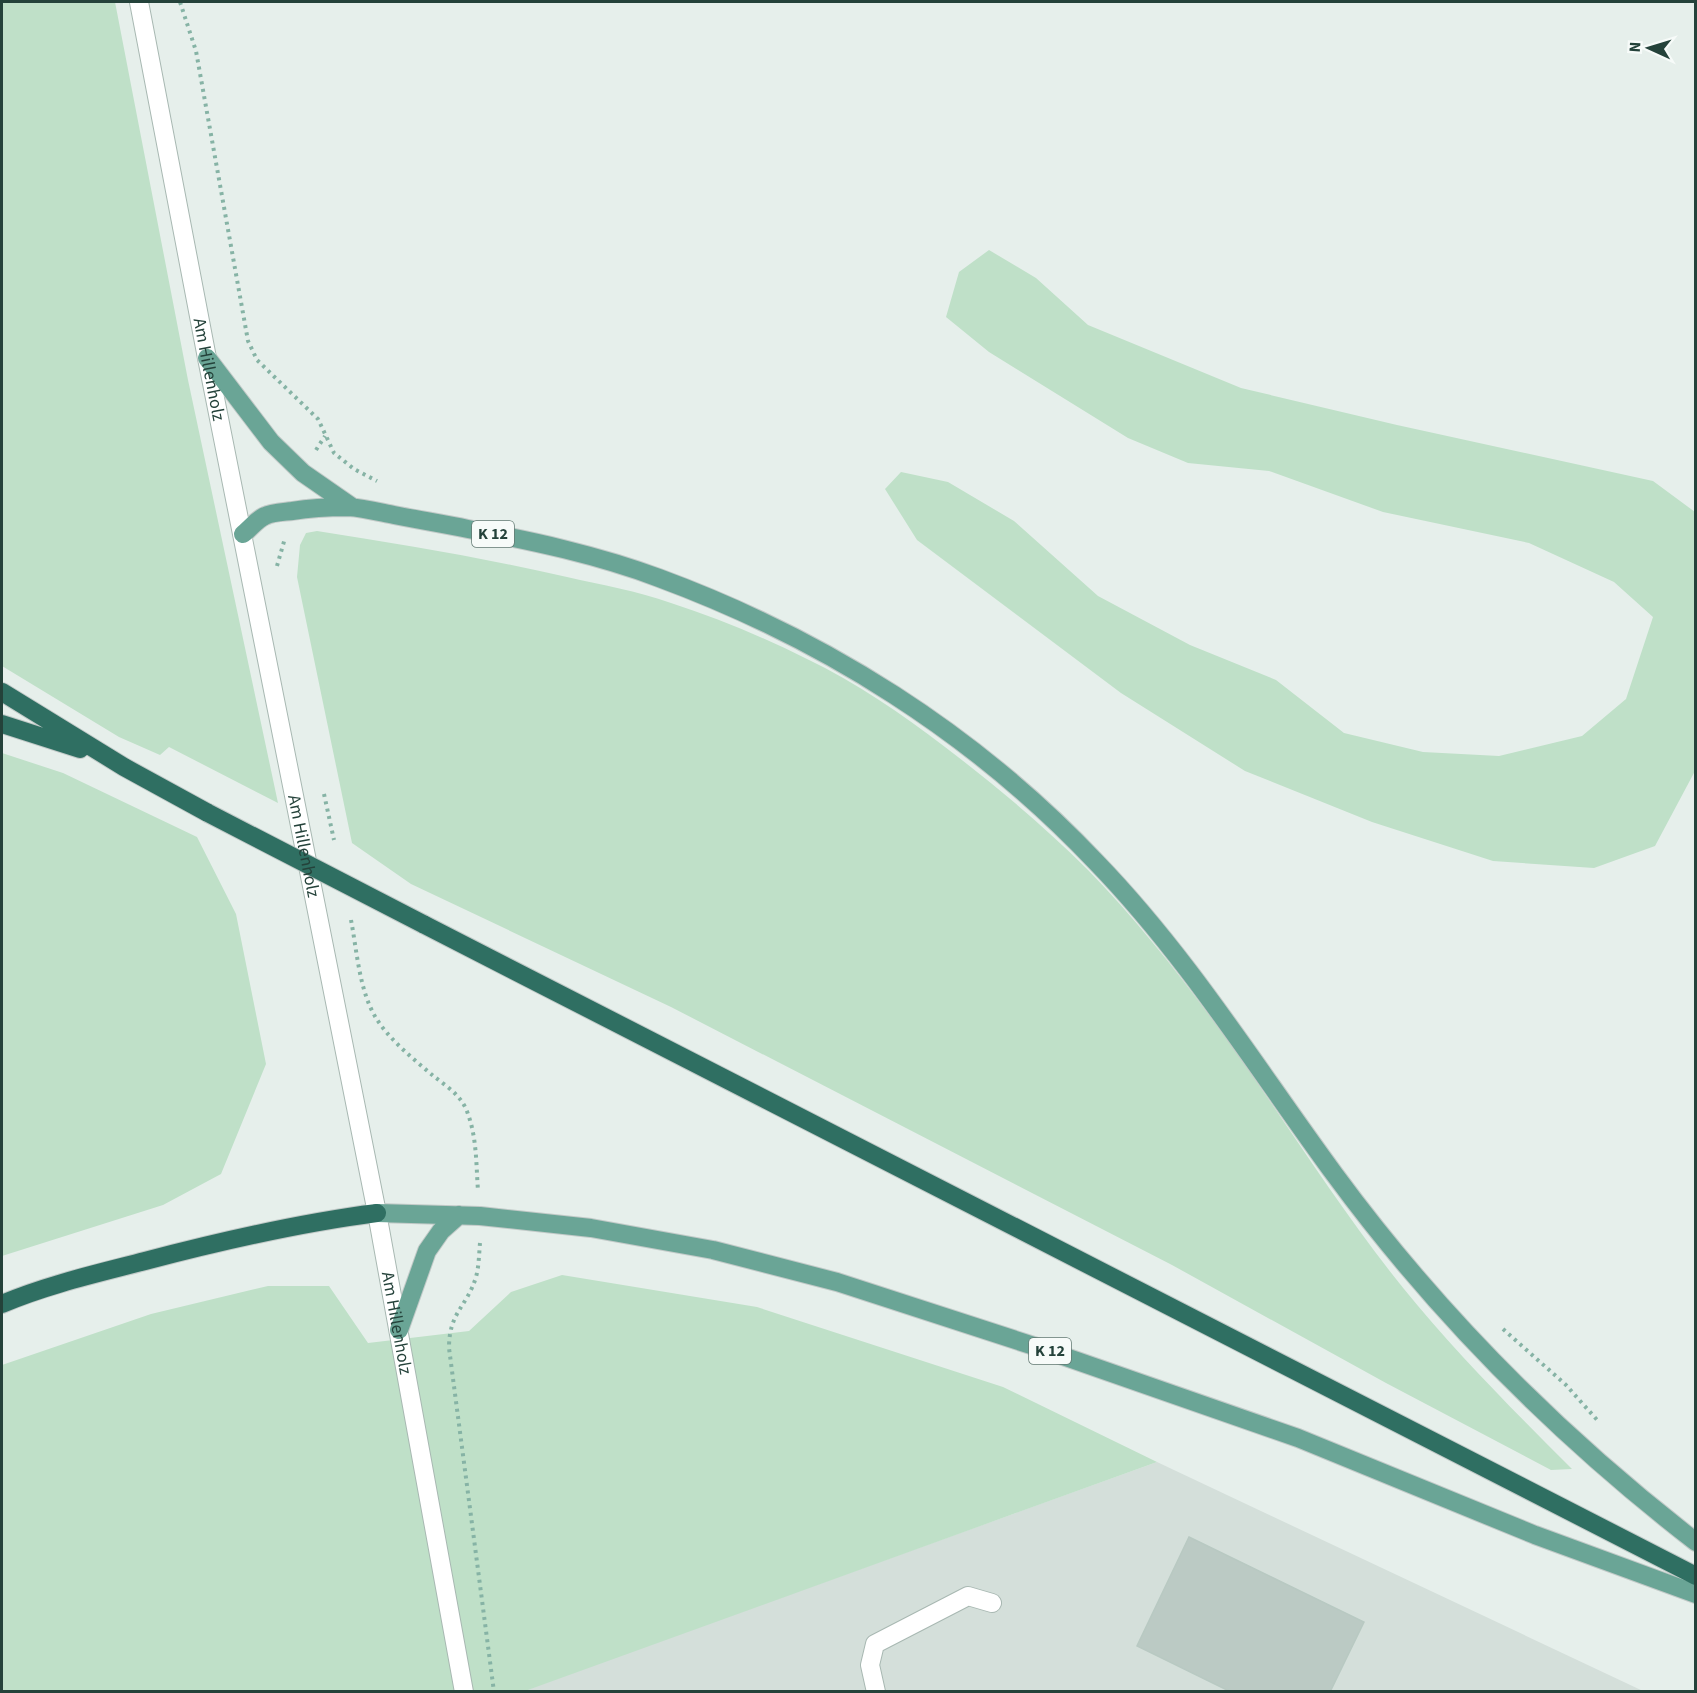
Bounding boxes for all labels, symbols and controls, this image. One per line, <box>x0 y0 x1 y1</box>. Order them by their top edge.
north arrow <box>1619 18 1679 78</box>
text: N <box>1624 41 1646 53</box>
street label: Am Hillenholz <box>187 316 232 423</box>
road number: K 12 <box>472 521 514 547</box>
street label: Am Hillenholz <box>282 792 327 900</box>
street label: Am Hillenholz <box>375 1269 419 1377</box>
road number: K 12 <box>1029 1338 1071 1364</box>

